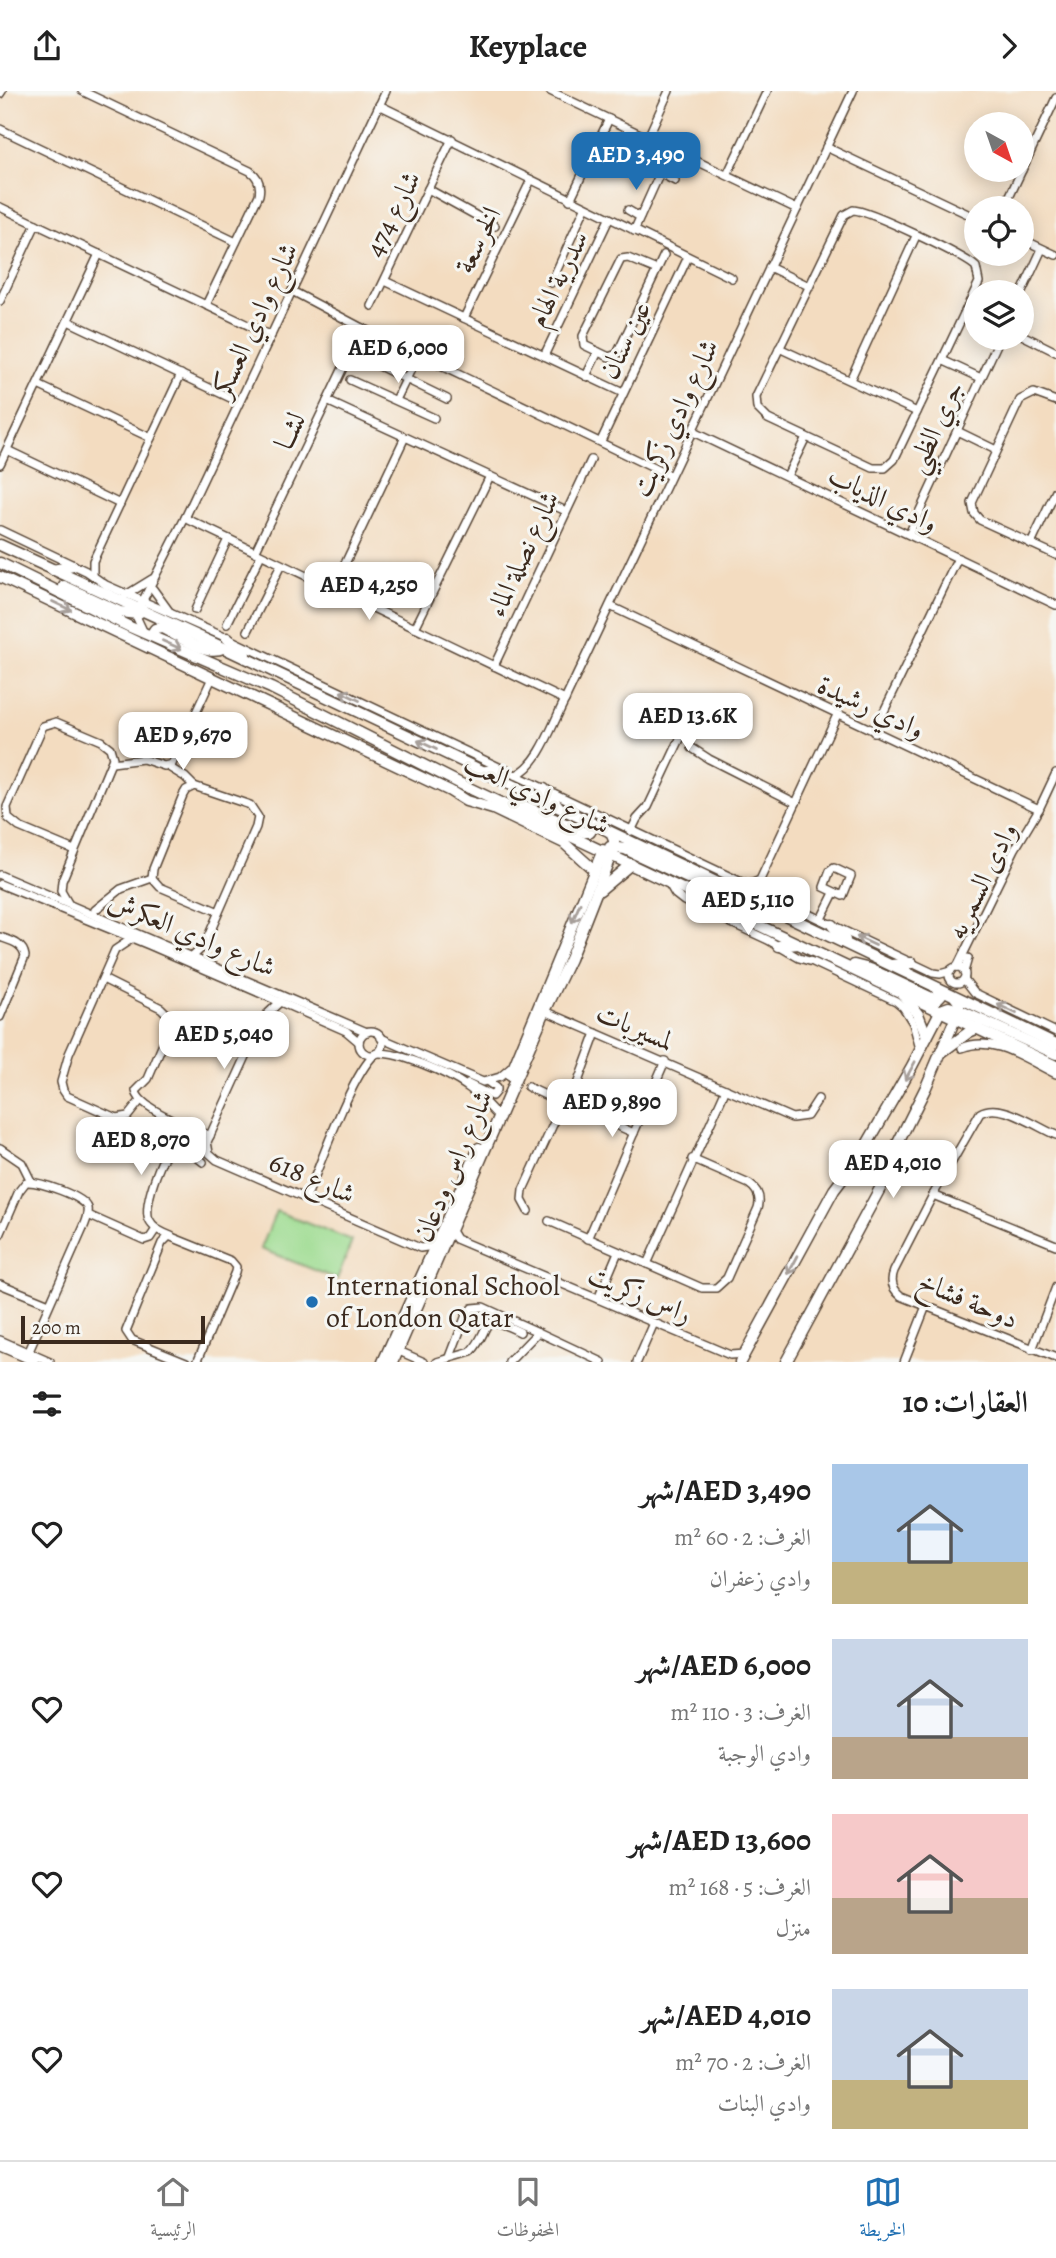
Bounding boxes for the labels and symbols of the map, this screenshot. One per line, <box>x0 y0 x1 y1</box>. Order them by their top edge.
north arrow <box>964 112 1034 182</box>
pin: AED 3,490 <box>556 133 716 192</box>
street label: شارع 474 <box>356 165 434 265</box>
street label: الخرسعة <box>446 200 510 280</box>
street label: سدرية الهام <box>518 224 602 336</box>
street label: شارع وادي العسكر <box>201 236 311 408</box>
street label: عين سنان <box>590 294 660 386</box>
pin: AED 6,000 <box>318 325 478 385</box>
street label: شارع وادي زكريت <box>622 333 732 505</box>
street label: جري الظبي <box>897 374 979 483</box>
street label: لشــا <box>265 406 315 456</box>
street label: وادي الذياب <box>820 456 944 545</box>
street label: شارع نصلة الماء <box>477 485 572 625</box>
pin: AED 4,250 <box>289 563 449 622</box>
one-way arrow <box>51 600 72 614</box>
one-way arrow <box>161 639 182 652</box>
street label: وادي رشيدة <box>810 666 931 751</box>
one-way arrow <box>340 689 361 702</box>
pin: AED 13.6K <box>608 693 768 753</box>
pin: AED 9,670 <box>103 713 263 772</box>
one-way arrow <box>416 738 438 751</box>
street label: شارع وادي العب <box>456 744 616 848</box>
street label: وادى السمريه <box>937 816 1027 946</box>
pin: AED 5,110 <box>668 877 828 937</box>
street label: شارع وادي العكرش <box>101 882 282 990</box>
one-way arrow <box>569 901 582 923</box>
one-way arrow <box>856 934 877 947</box>
street label: لمسيربات <box>590 994 680 1060</box>
one-way arrow <box>997 1001 1018 1015</box>
pin: AED 5,040 <box>144 1011 304 1071</box>
one-way arrow <box>903 1060 916 1081</box>
pin: AED 9,890 <box>532 1079 692 1139</box>
street label: شارع راس ودعان <box>404 1084 506 1249</box>
pin: AED 8,070 <box>61 1117 221 1177</box>
pin: AED 4,010 <box>813 1141 973 1200</box>
street label: شارع 618 <box>261 1143 361 1217</box>
street label: راس زكريت <box>582 1255 698 1333</box>
one-way arrow <box>785 1255 799 1275</box>
street label: دوحة فشاخ <box>909 1262 1024 1344</box>
place label: International School of London Qatar <box>326 1267 560 1337</box>
marker: International School of London Qatar <box>304 1294 320 1310</box>
scale bar <box>21 1313 205 1345</box>

